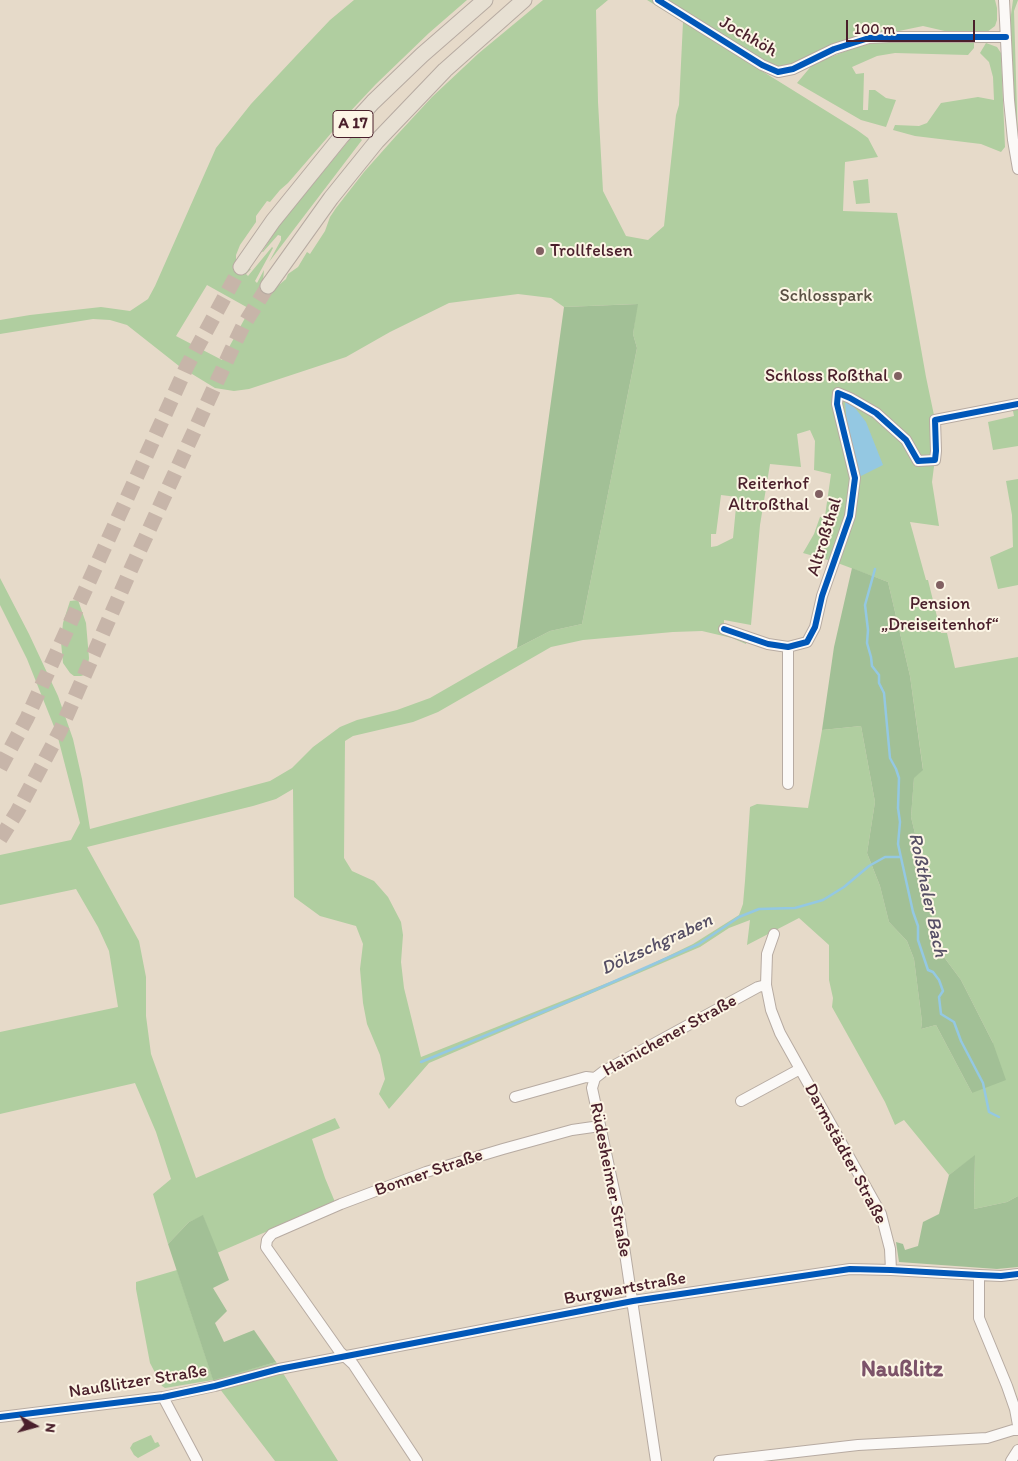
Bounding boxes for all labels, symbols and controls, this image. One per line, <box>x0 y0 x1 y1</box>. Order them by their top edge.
scale bar <box>848 10 977 42</box>
street label: Jochhöh <box>715 12 781 62</box>
text: 100 m <box>854 20 895 38</box>
road number: A 17 <box>333 110 373 138</box>
place label: Trollfelsen <box>550 240 633 262</box>
marker: Trollfelsen <box>534 245 546 257</box>
park label: Schlosspark <box>780 285 872 307</box>
place label: Schloss Roßthal <box>765 365 888 387</box>
marker: Schloss Roßthal <box>892 370 904 382</box>
place label: Reiterhof Altroßthal <box>728 473 809 516</box>
marker: Reiterhof Altroßthal <box>813 488 825 500</box>
street label: Altroßthal <box>803 495 847 579</box>
marker: Pension „Dreiseitenhof“ <box>934 579 946 591</box>
place label: Pension „Dreiseitenhof“ <box>881 593 999 636</box>
water label: Roßthaler Bach <box>903 831 951 959</box>
water label: Dölzschgraben <box>598 909 716 981</box>
street label: Hainichener Straße <box>599 990 741 1082</box>
street label: Darmstädter Straße <box>799 1080 891 1228</box>
street label: Rüdesheimer Straße <box>584 1101 636 1259</box>
street label: Bonner Straße <box>372 1144 486 1202</box>
street label: Burgwartstraße <box>562 1268 688 1310</box>
district label: Naußlitz <box>861 1357 943 1383</box>
street label: Naußlitzer Straße <box>67 1360 209 1404</box>
north arrow <box>10 1401 60 1451</box>
text: N <box>41 1422 59 1434</box>

